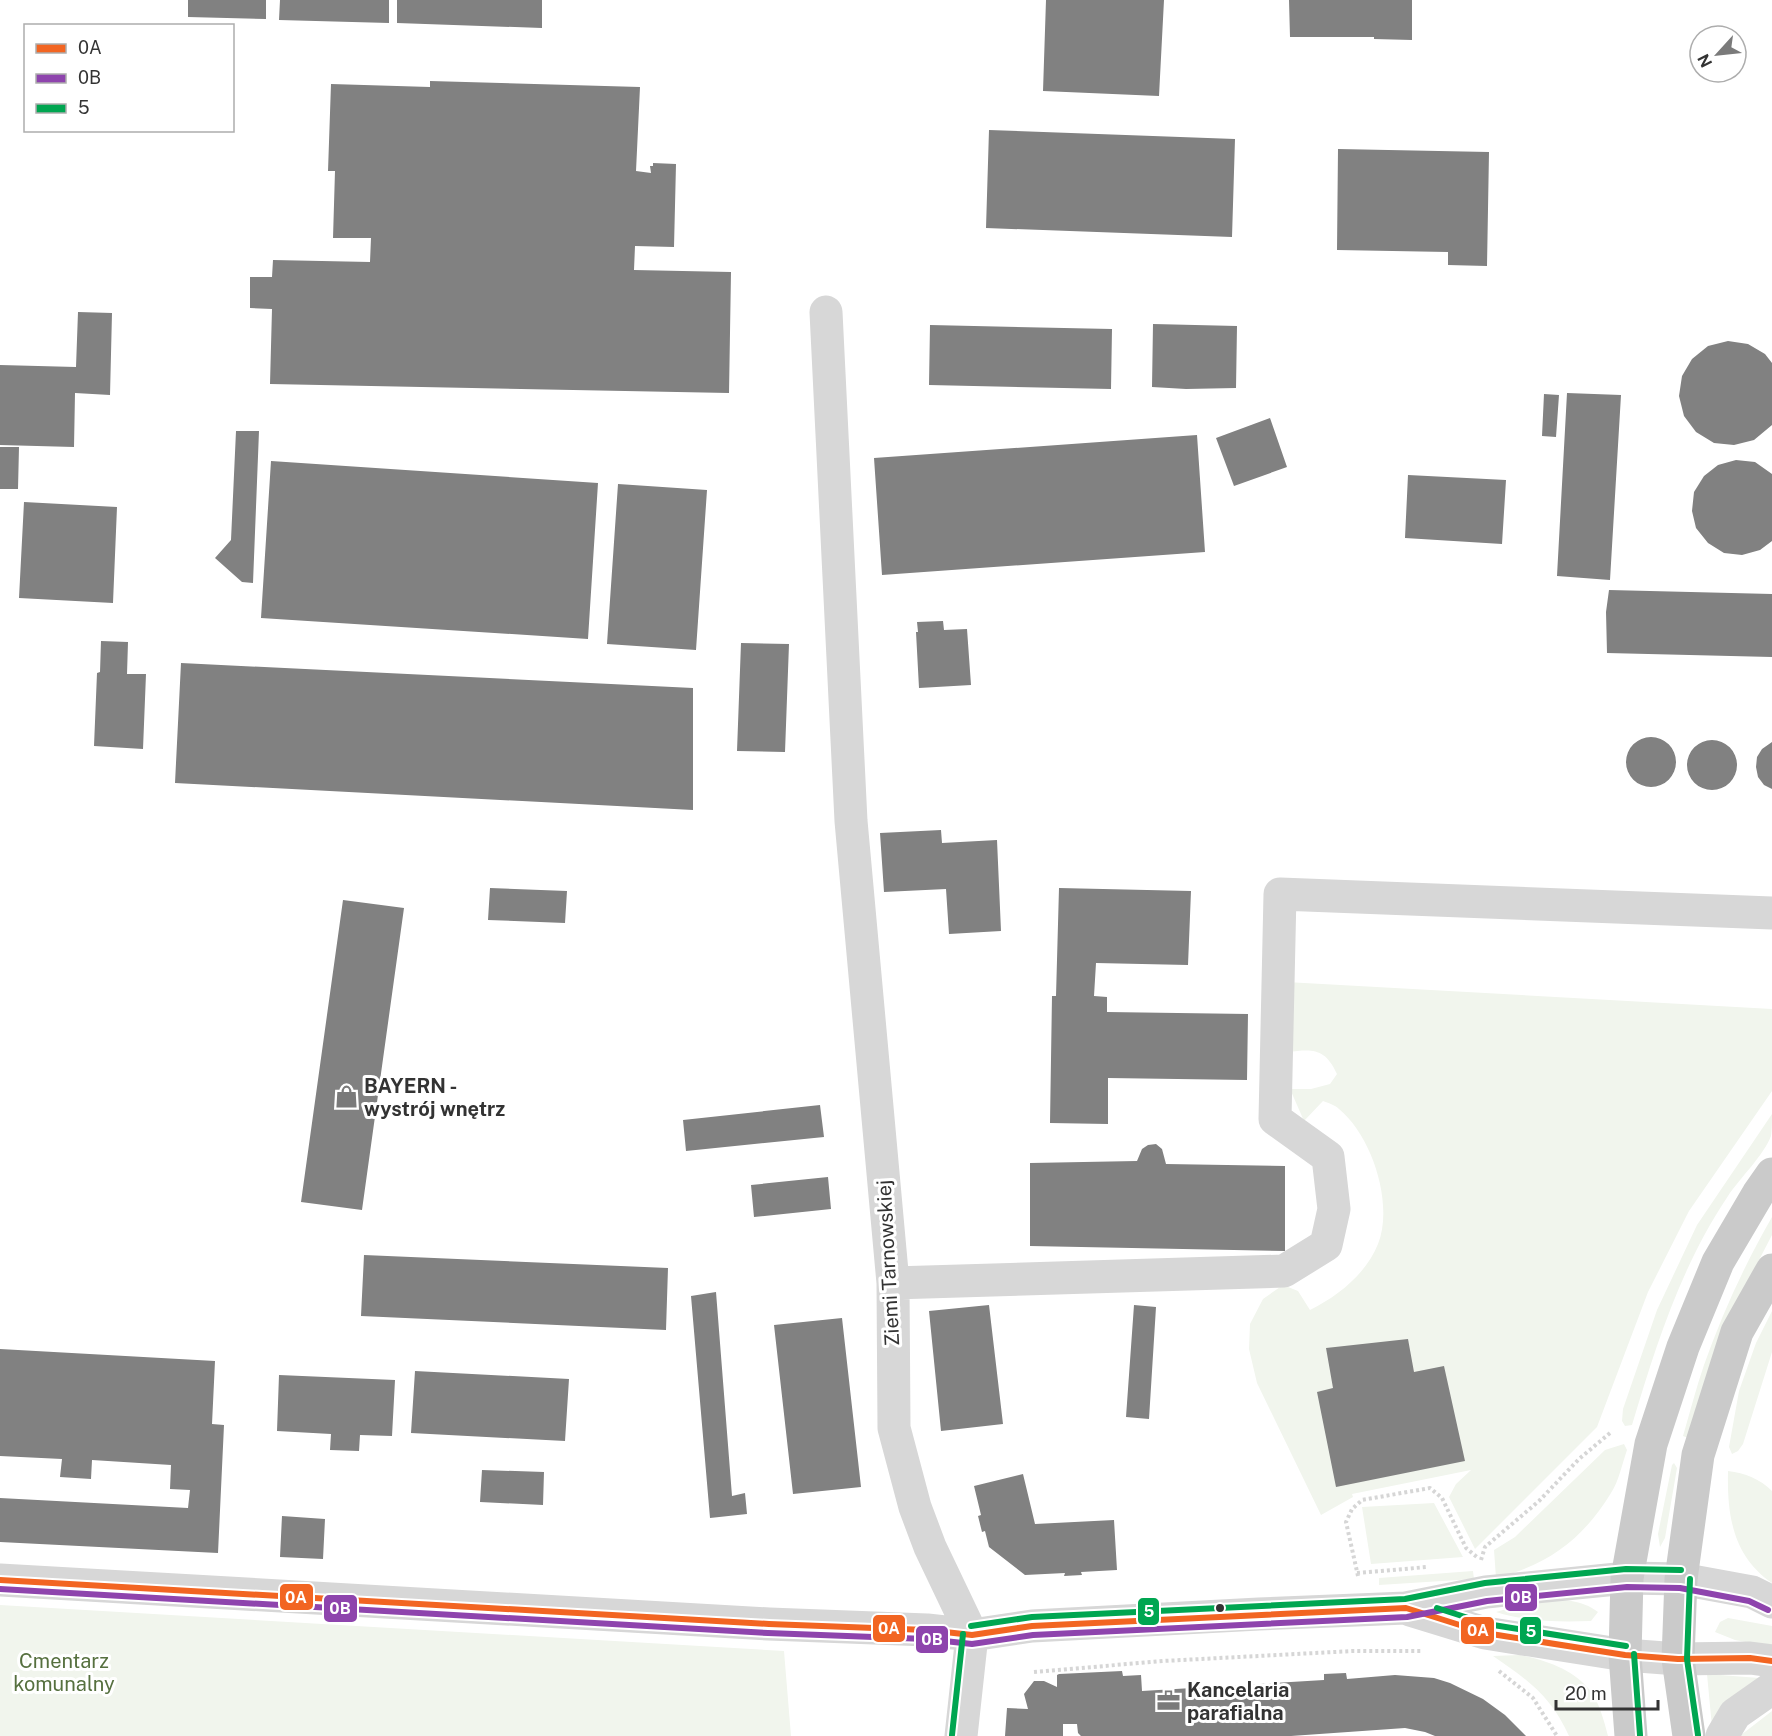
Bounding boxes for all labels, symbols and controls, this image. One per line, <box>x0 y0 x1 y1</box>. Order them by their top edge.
legend <box>24 24 234 132</box>
north arrow <box>1688 24 1748 84</box>
text: 0A <box>78 37 102 58</box>
text: N <box>1694 51 1716 70</box>
text: 0B <box>78 67 101 88</box>
text: 5 <box>78 97 90 118</box>
place label: BAYERN - wystrój wnętrz <box>364 1074 505 1121</box>
shop icon: BAYERN - wystrój wnętrz <box>333 1084 359 1110</box>
street label: Ziemi Tarnowskiej <box>872 1179 904 1347</box>
line badge: 0A <box>279 1583 314 1611</box>
line badge: 0B <box>1504 1583 1538 1612</box>
text: 0A <box>285 1588 307 1607</box>
text: 0B <box>1510 1588 1532 1607</box>
line badge: 0B <box>323 1594 358 1623</box>
line badge: 5 <box>1137 1597 1160 1626</box>
text: 0B <box>329 1599 351 1618</box>
text: 5 <box>1144 1602 1155 1621</box>
unlabelled marker <box>1214 1602 1226 1614</box>
line badge: 0A <box>872 1614 906 1643</box>
line badge: 0A <box>1460 1616 1495 1645</box>
line badge: 5 <box>1519 1616 1542 1645</box>
text: 0A <box>878 1619 900 1638</box>
text: 0A <box>1467 1621 1489 1640</box>
text: 5 <box>1526 1622 1537 1641</box>
line badge: 0B <box>915 1625 949 1654</box>
text: 0B <box>921 1630 943 1649</box>
park label: Cmentarz komunalny <box>13 1649 115 1696</box>
scale bar <box>1556 1673 1658 1711</box>
place label: Kancelaria parafialna <box>1187 1678 1289 1725</box>
text: 20 m <box>1565 1683 1607 1704</box>
office icon: Kancelaria parafialna <box>1156 1688 1182 1714</box>

